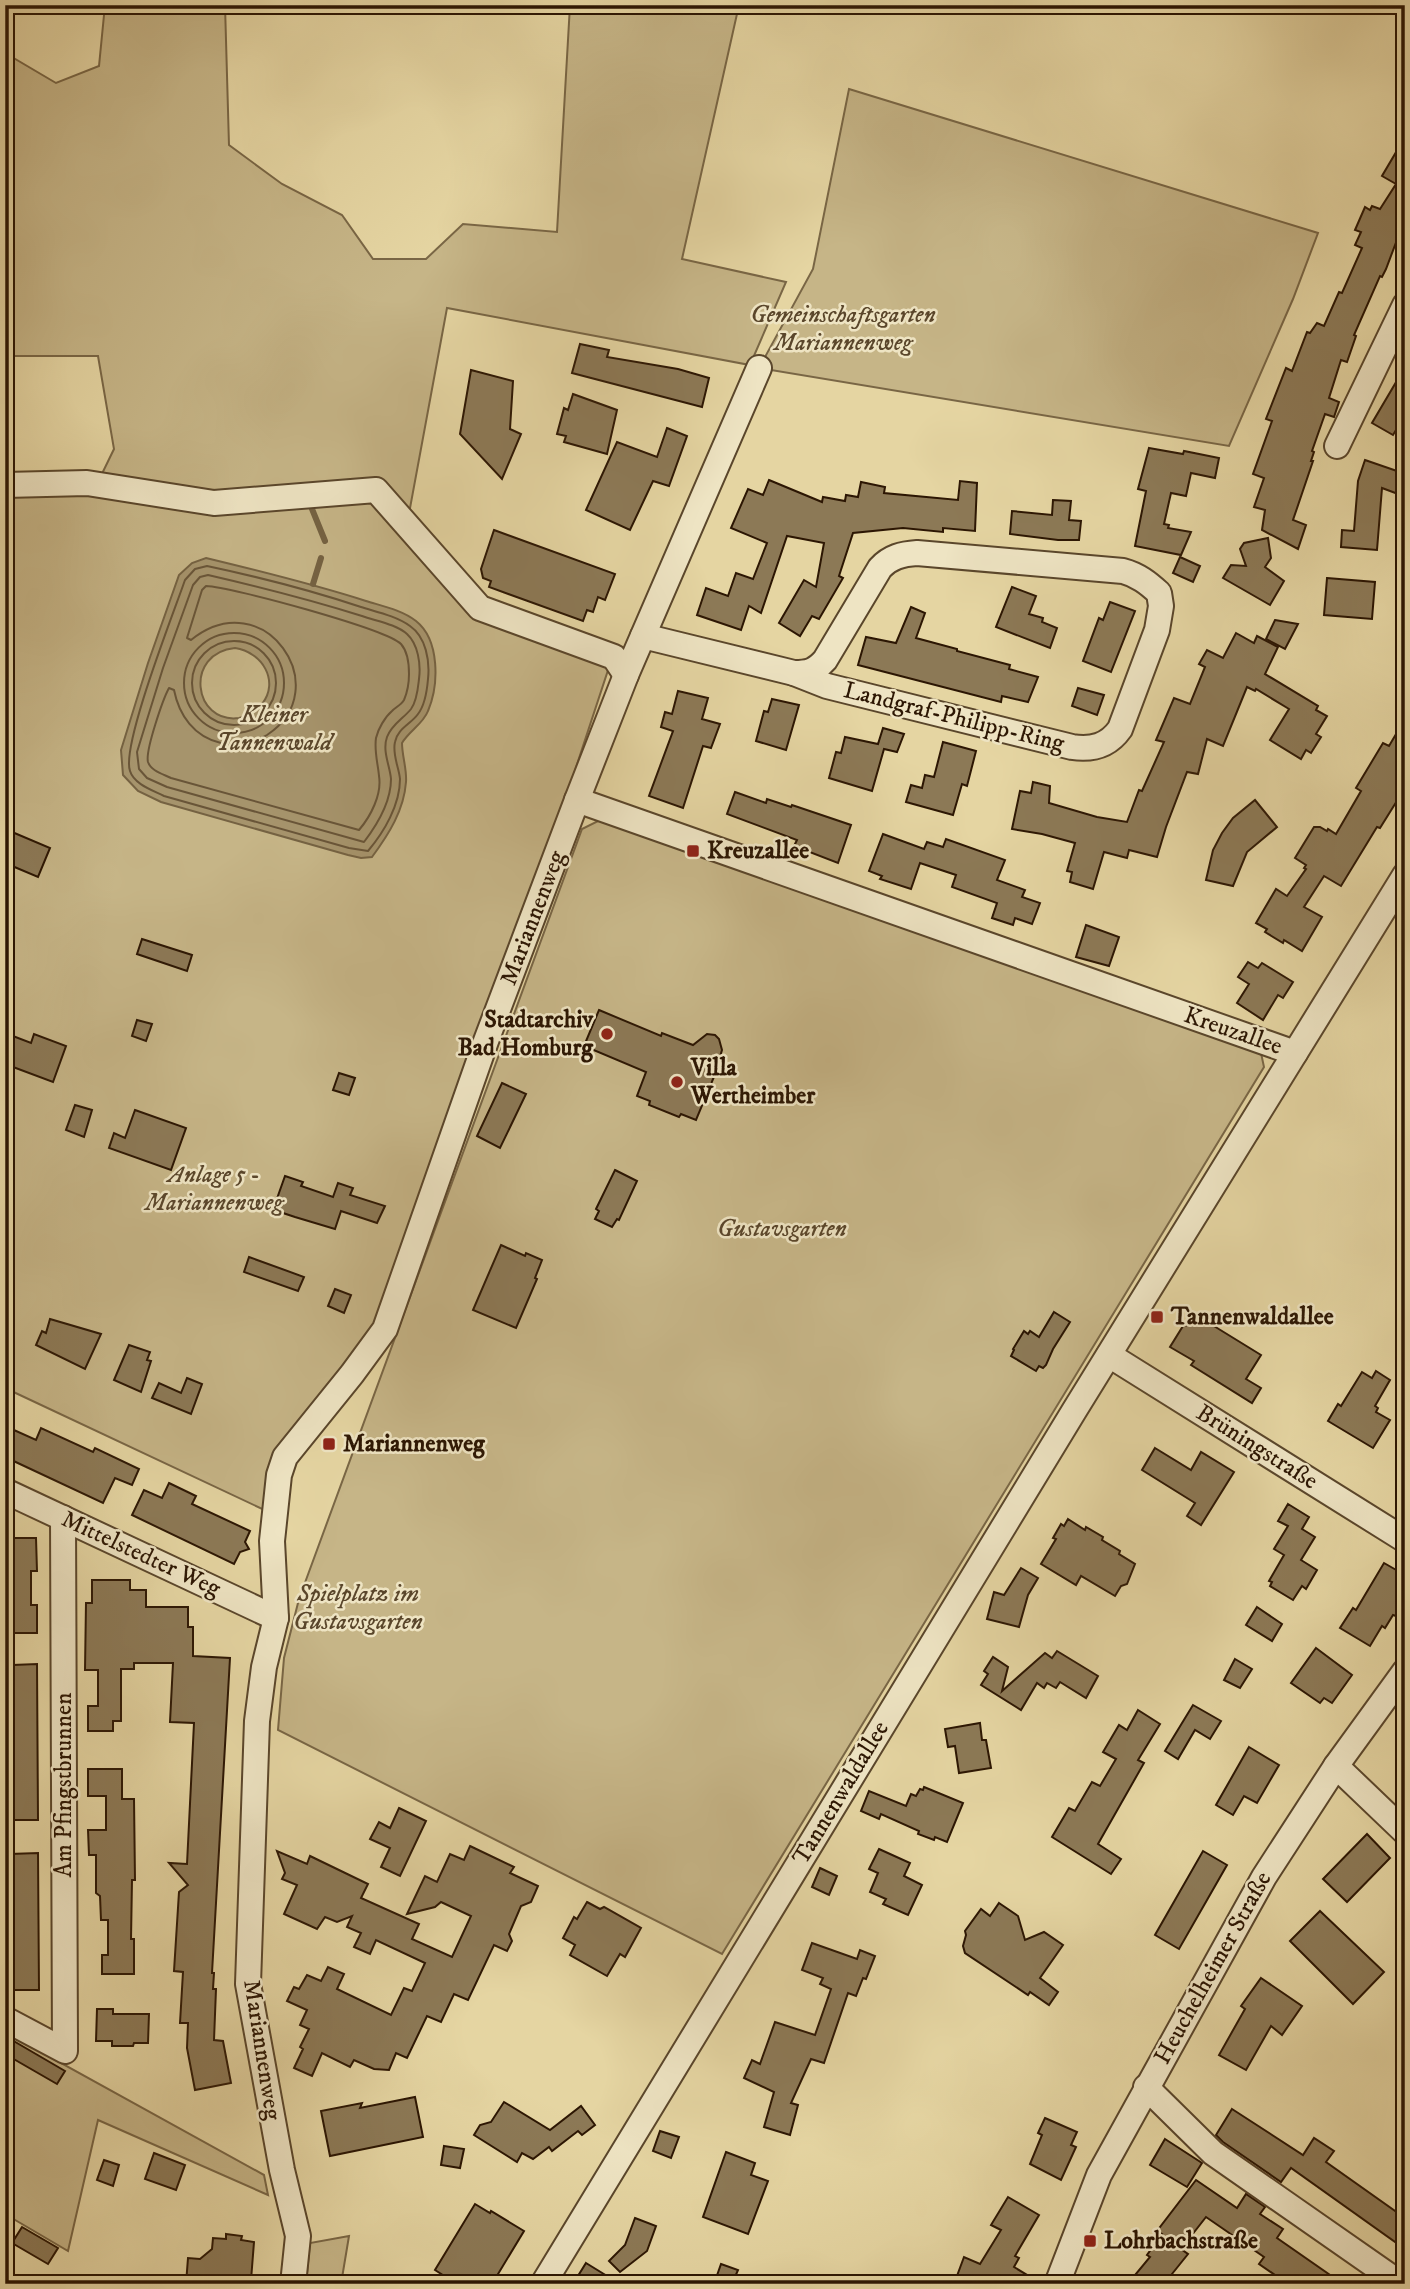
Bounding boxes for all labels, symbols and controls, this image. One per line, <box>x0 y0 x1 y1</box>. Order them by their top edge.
park label: Gemeinschaftsgarten Mariannenweg <box>750 300 936 358</box>
street label: Landgraf-Philipp-Ring <box>841 675 1068 759</box>
park label: Kleiner Tannenwald <box>216 700 336 758</box>
place label: Kreuzallee <box>707 836 809 866</box>
marker: Kreuzallee <box>685 843 701 859</box>
street label: Mariannenweg <box>494 846 573 990</box>
street label: Kreuzallee <box>1180 1000 1286 1062</box>
place label: Stadtarchiv Bad Homburg <box>458 1005 594 1063</box>
marker: Stadtarchiv Bad Homburg <box>599 1026 615 1042</box>
place label: Villa Wertheimber <box>690 1053 816 1111</box>
marker: Villa Wertheimber <box>669 1074 685 1090</box>
park label: Anlage 5 - Mariannenweg <box>143 1160 285 1218</box>
park label: Gustavsgarten <box>717 1214 847 1244</box>
place label: Tannenwaldallee <box>1170 1302 1334 1332</box>
marker: Tannenwaldallee <box>1149 1309 1165 1325</box>
street label: Brüningstraße <box>1191 1398 1323 1496</box>
place label: Mariannenweg <box>343 1429 486 1459</box>
marker: Mariannenweg <box>321 1436 337 1452</box>
street label: Mittelstedter Weg <box>57 1504 226 1604</box>
park label: Spielplatz im Gustavsgarten <box>293 1579 423 1637</box>
street label: Am Pfingstbrunnen <box>49 1692 79 1878</box>
street label: Tannenwaldallee <box>786 1715 896 1870</box>
street label: Heuchelheimer Straße <box>1148 1866 1278 2070</box>
street label: Mariannenweg <box>236 1978 288 2123</box>
place label: Lohrbachstraße <box>1104 2226 1258 2256</box>
marker: Lohrbachstraße <box>1082 2233 1098 2249</box>

